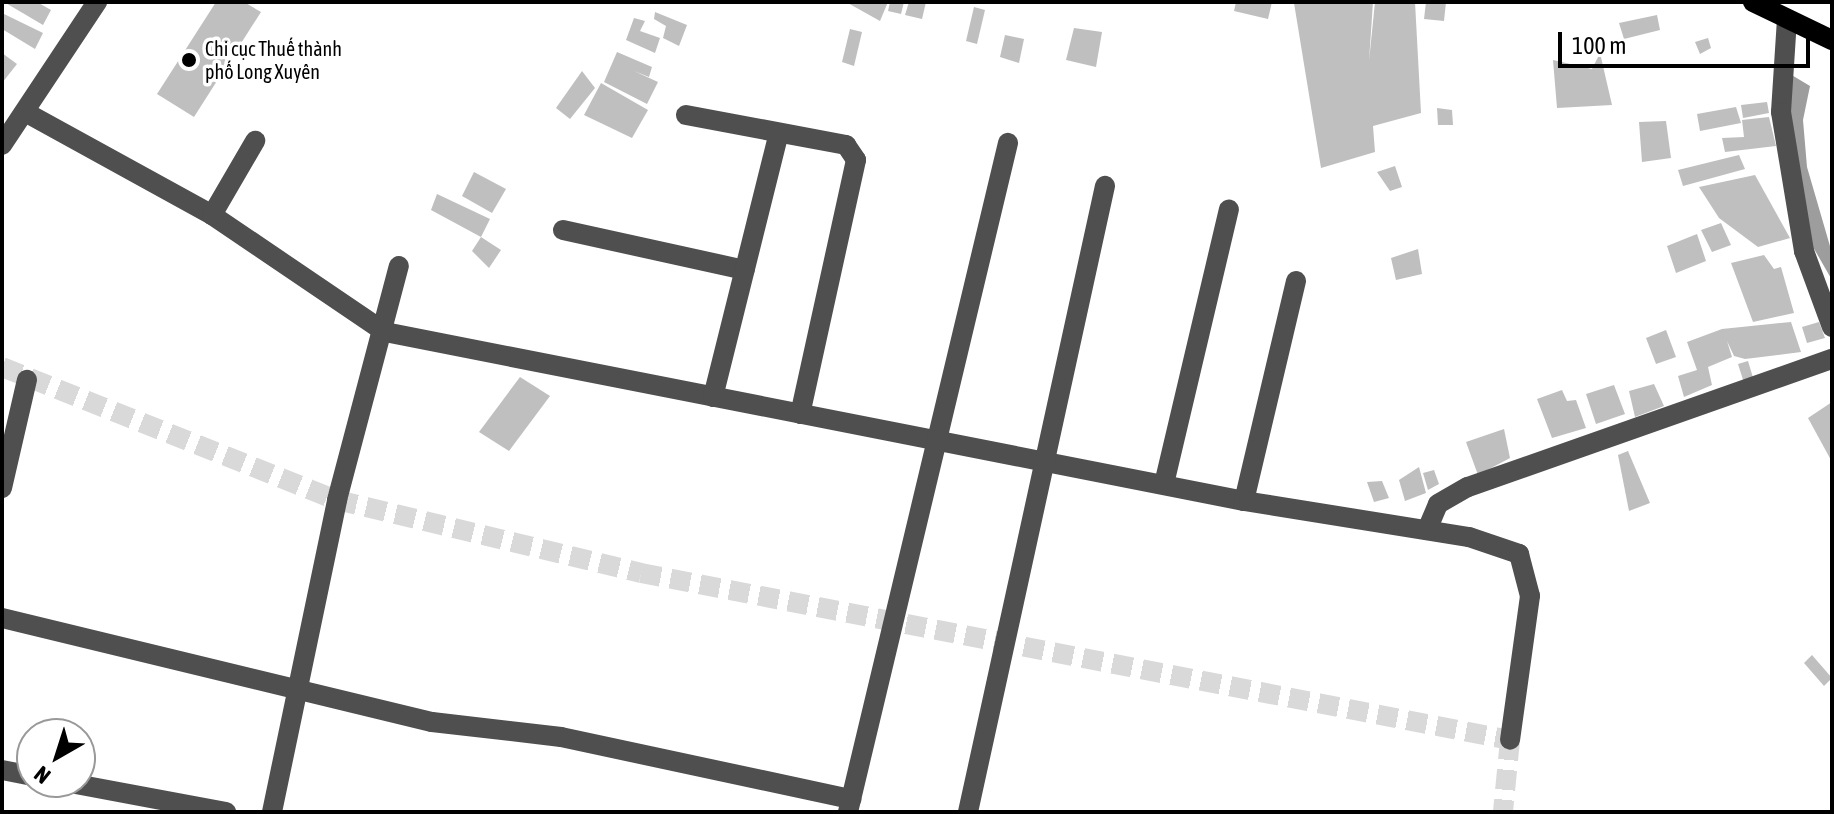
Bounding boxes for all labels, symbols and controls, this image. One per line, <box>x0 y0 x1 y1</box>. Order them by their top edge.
scale bar <box>1562 16 1814 66</box>
text: 100 m <box>1572 32 1626 59</box>
place label: Chi cục Thuế thành phố Long Xuyên <box>205 36 342 83</box>
marker: Chi cục Thuế thành phố Long Xuyên <box>180 51 198 69</box>
north arrow <box>16 718 96 798</box>
text: N <box>29 761 55 789</box>

